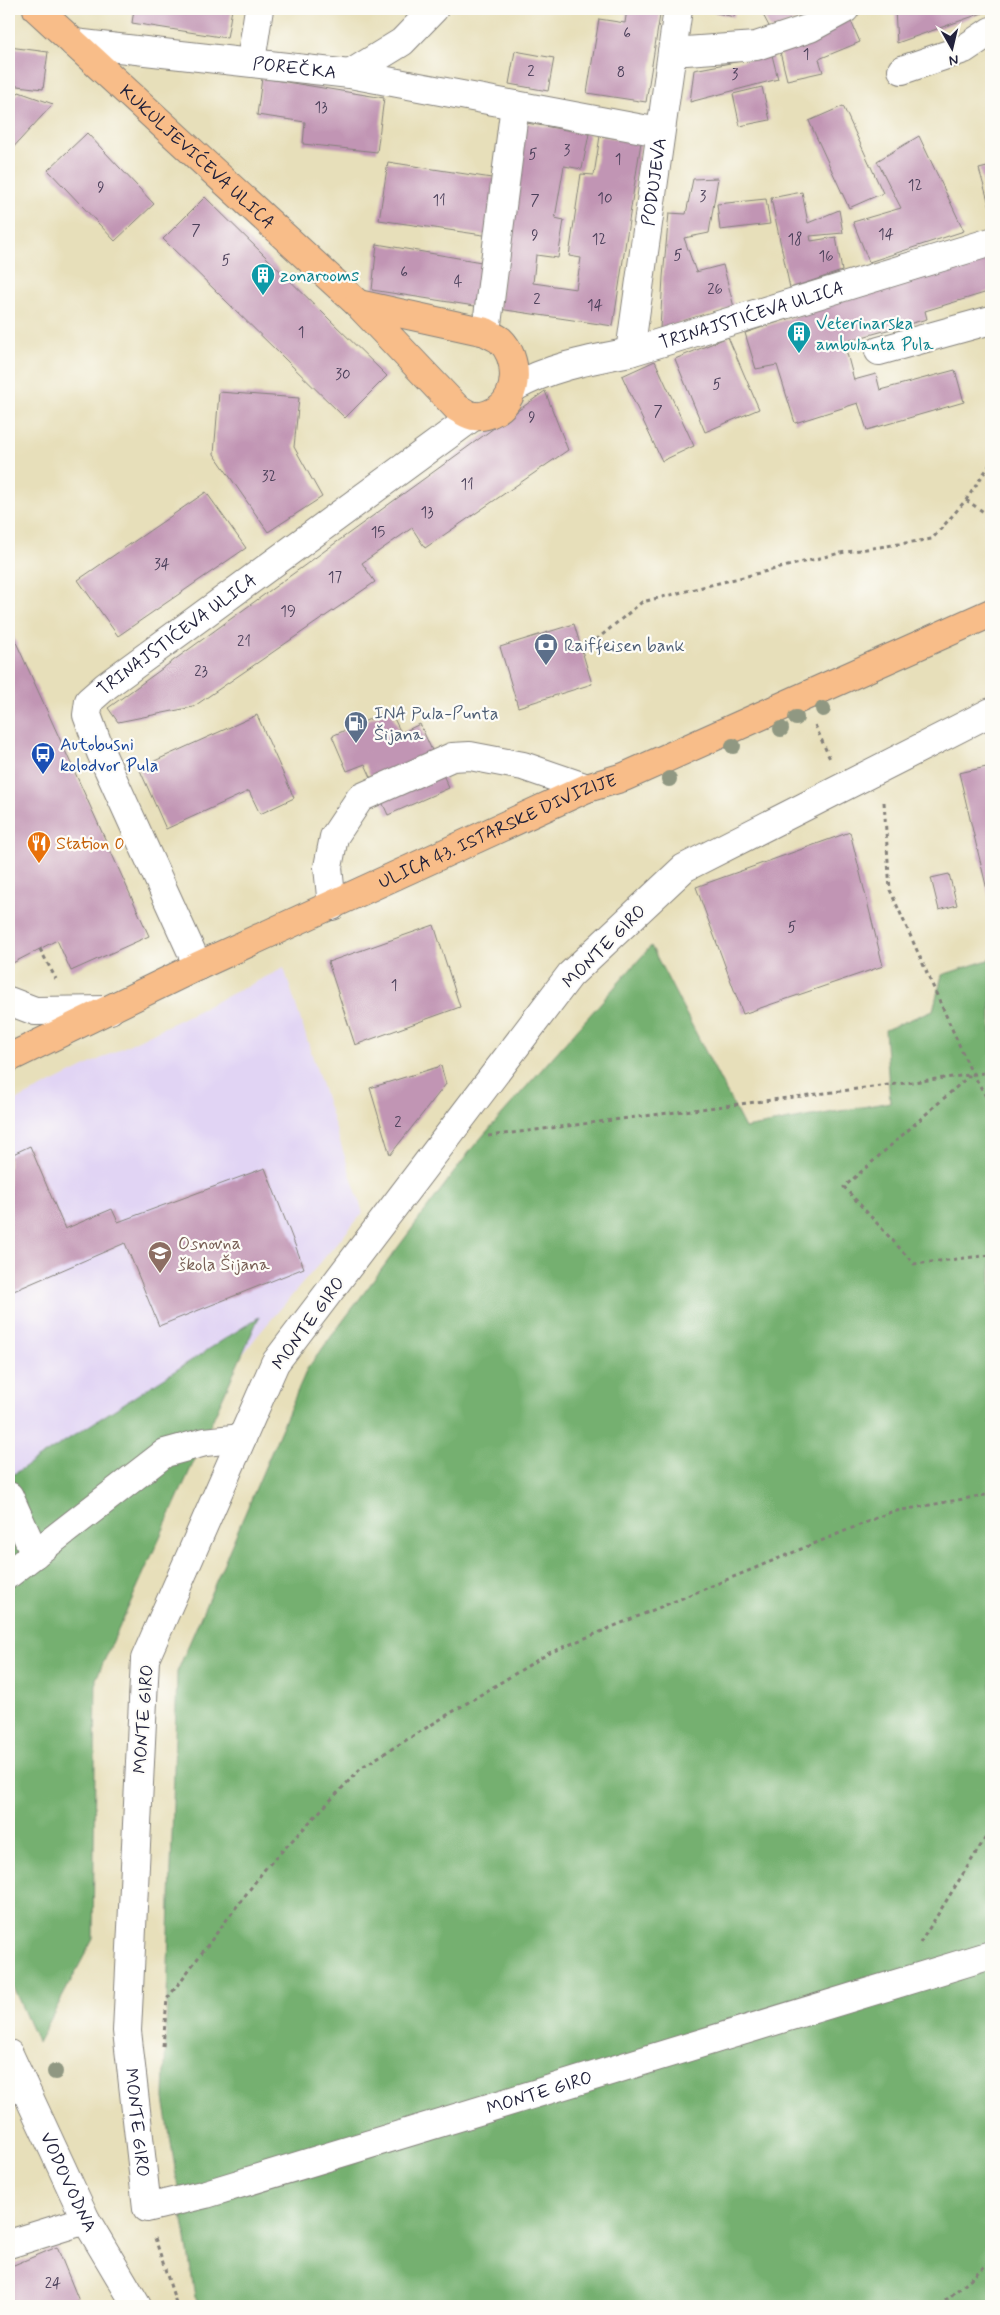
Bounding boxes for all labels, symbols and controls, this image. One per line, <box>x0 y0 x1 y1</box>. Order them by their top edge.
north arrow <box>928 22 978 72</box>
house number: 6 <box>623 24 631 44</box>
house number: 1 <box>803 45 809 65</box>
text: N <box>948 50 960 69</box>
street label: POREČKA <box>252 52 338 85</box>
house number: 2 <box>527 62 535 82</box>
house number: 8 <box>617 63 625 83</box>
house number: 3 <box>732 65 739 85</box>
street label: KUKULJEVIĆEVA ULICA <box>114 80 280 235</box>
house number: 13 <box>314 98 328 118</box>
street label: PODUJEVA <box>637 136 673 227</box>
house number: 3 <box>564 141 571 161</box>
house number: 5 <box>528 145 538 165</box>
house number: 1 <box>615 150 621 170</box>
house number: 12 <box>908 176 922 196</box>
house number: 9 <box>97 178 105 198</box>
house number: 3 <box>700 187 707 207</box>
house number: 10 <box>597 189 613 209</box>
house number: 11 <box>432 191 446 211</box>
house number: 7 <box>530 191 540 211</box>
house number: 7 <box>191 221 201 241</box>
house number: 14 <box>878 225 894 245</box>
house number: 9 <box>531 226 539 246</box>
house number: 12 <box>592 230 606 250</box>
house number: 18 <box>788 230 802 250</box>
house number: 5 <box>673 246 683 266</box>
house number: 16 <box>818 247 834 267</box>
house number: 5 <box>221 251 231 271</box>
building icon: zonarooms <box>250 262 276 296</box>
house number: 6 <box>400 263 408 283</box>
place label: zonarooms <box>280 264 359 288</box>
house number: 4 <box>454 272 463 292</box>
street label: TRINAJSTIĆEVA ULICA <box>656 276 847 355</box>
house number: 26 <box>707 280 723 300</box>
house number: 2 <box>533 290 541 310</box>
house number: 14 <box>587 296 603 316</box>
place label: Veterinarska ambulanta Pula <box>816 312 934 357</box>
building icon: Veterinarska ambulanta Pula <box>786 320 812 354</box>
house number: 1 <box>298 323 304 343</box>
house number: 30 <box>335 365 351 385</box>
house number: 5 <box>712 375 722 395</box>
house number: 7 <box>653 402 663 422</box>
house number: 9 <box>528 408 536 428</box>
house number: 32 <box>262 467 276 487</box>
house number: 11 <box>460 475 474 495</box>
house number: 13 <box>420 503 434 523</box>
house number: 15 <box>371 523 385 543</box>
house number: 34 <box>154 555 170 575</box>
street label: TRINAJSTIĆEVA ULICA <box>92 568 262 701</box>
house number: 17 <box>328 568 343 588</box>
house number: 19 <box>280 602 296 622</box>
house number: 21 <box>237 632 251 652</box>
bank icon: Raiffeisen bank <box>533 632 559 666</box>
place label: Raiffeisen bank <box>564 634 685 658</box>
house number: 23 <box>194 662 208 682</box>
place label: INA Pula-Punta Šijana <box>374 702 498 747</box>
fuel station icon: INA Pula-Punta Šijana <box>343 710 369 744</box>
place label: Autobusni kolodvor Pula <box>60 733 159 778</box>
bus stop icon: Autobusni kolodvor Pula <box>30 741 56 775</box>
street label: ULICA 43. ISTARSKE DIVIZIJE <box>375 769 620 895</box>
restaurant icon: Station 0 <box>26 830 52 864</box>
place label: Station 0 <box>56 832 125 856</box>
street label: MONTE GIRO <box>558 900 652 994</box>
house number: 5 <box>787 918 797 938</box>
house number: 1 <box>391 976 397 996</box>
house number: 2 <box>394 1113 402 1133</box>
place label: Osnovna škola Šijana <box>178 1232 270 1277</box>
school or university icon: Osnovna škola Šijana <box>147 1240 173 1274</box>
street label: MONTE GIRO <box>267 1272 351 1375</box>
street label: MONTE GIRO <box>128 1664 160 1775</box>
street label: MONTE GIRO <box>484 2066 595 2121</box>
street label: MONTE GIRO <box>118 2067 154 2178</box>
street label: VODOVODNA <box>34 2128 102 2237</box>
house number: 24 <box>45 2274 61 2294</box>

